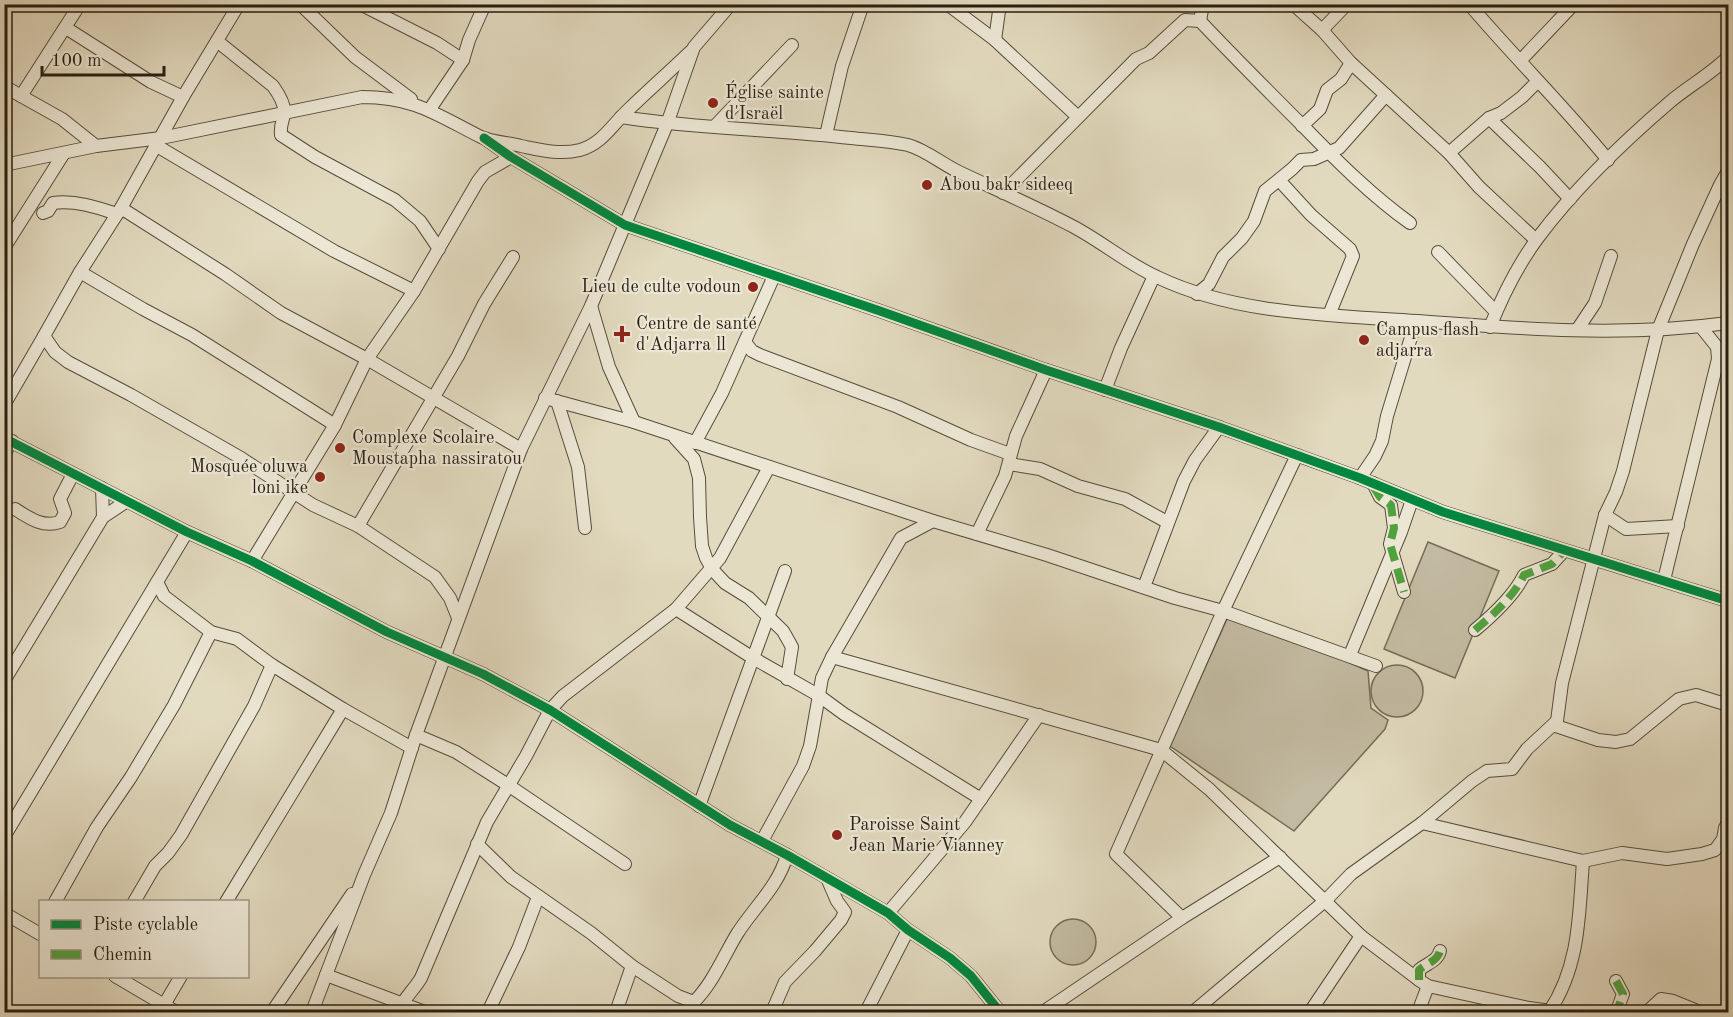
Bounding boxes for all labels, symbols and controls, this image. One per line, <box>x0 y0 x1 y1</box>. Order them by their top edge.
scale bar <box>42 39 164 77</box>
text: 100 m <box>51 52 102 70</box>
place label: Église sainte d'Israël <box>725 80 824 123</box>
marker: Église sainte d'Israël <box>706 96 720 110</box>
place label: Abou bakr sideeq <box>939 176 1073 194</box>
marker: Abou bakr sideeq <box>920 178 934 192</box>
place label: Lieu de culte vodoun <box>581 278 741 296</box>
marker: Lieu de culte vodoun <box>746 280 760 294</box>
place label: Centre de santé d'Adjarra ll <box>636 315 757 354</box>
place label: Campus flash adjarra <box>1376 321 1479 360</box>
marker: Centre de santé d'Adjarra ll <box>613 325 631 343</box>
marker: Campus flash adjarra <box>1357 333 1371 347</box>
place label: Complexe Scolaire Moustapha nassiratou <box>352 429 522 468</box>
marker: Complexe Scolaire Moustapha nassiratou <box>333 441 347 455</box>
place label: Mosquée oluwa loni ike <box>190 458 308 497</box>
marker: Mosquée oluwa loni ike <box>313 470 327 484</box>
place label: Paroisse Saint Jean Marie Vianney <box>849 816 1005 855</box>
marker: Paroisse Saint Jean Marie Vianney <box>830 828 844 842</box>
legend <box>39 900 249 978</box>
text: Piste cyclable <box>93 916 198 934</box>
text: Chemin <box>93 946 152 964</box>

